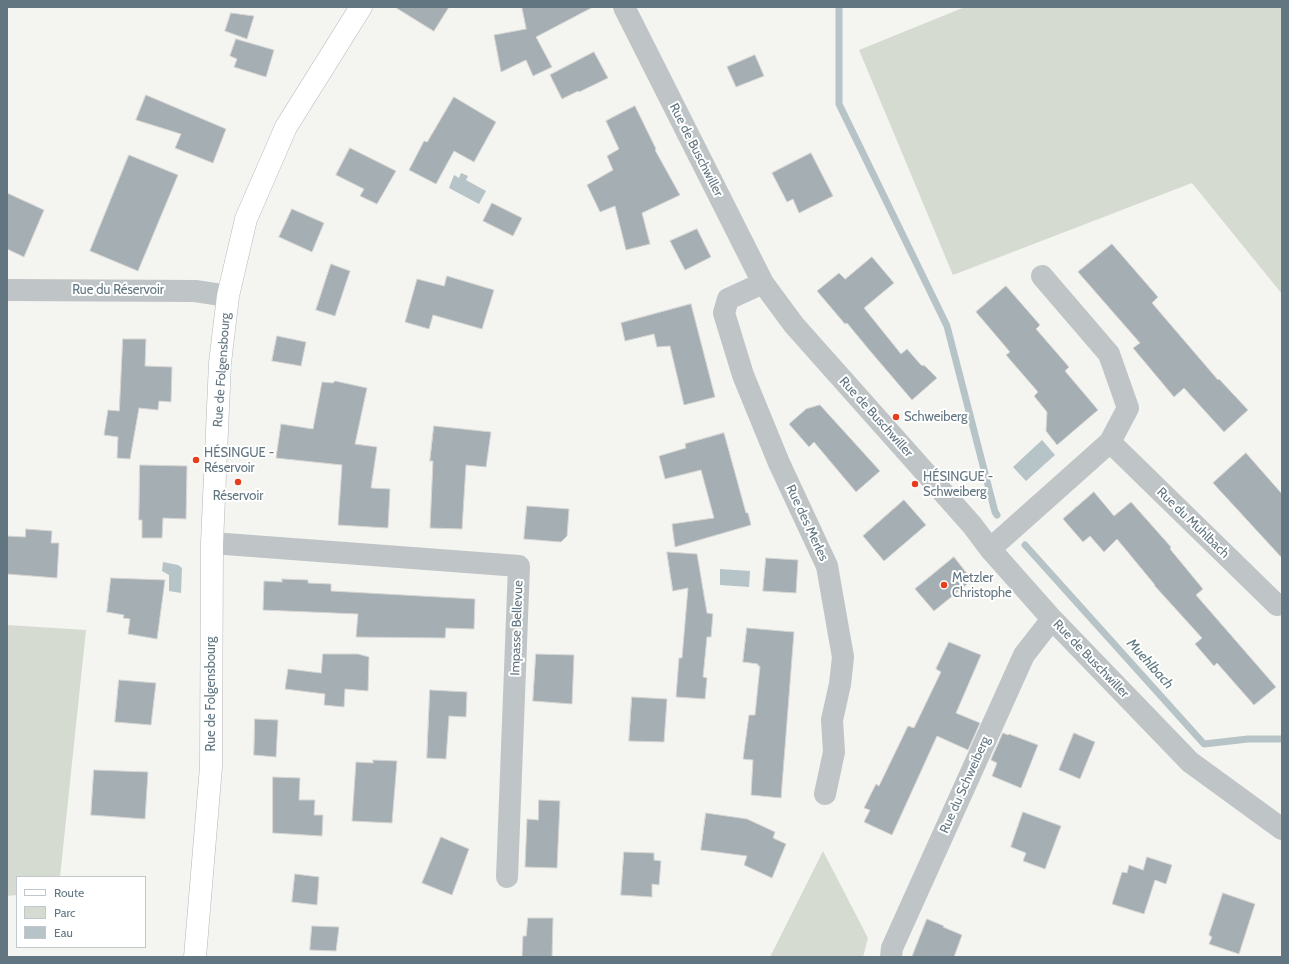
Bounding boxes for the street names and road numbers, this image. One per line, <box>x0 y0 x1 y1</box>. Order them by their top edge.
street label: Rue de Buschwiller <box>666 101 726 199</box>
street label: Rue du Réservoir <box>72 282 164 298</box>
street label: Rue de Folgensbourg <box>210 312 234 428</box>
street label: Rue de Buschwiller <box>836 374 916 460</box>
street label: Rue des Merles <box>783 482 831 564</box>
street label: Rue du Muhlbach <box>1154 484 1232 562</box>
street label: Impasse Bellevue <box>508 580 526 676</box>
street label: Rue de Buschwiller <box>1050 617 1132 701</box>
street label: Rue de Folgensbourg <box>203 637 219 751</box>
street label: Rue du Schweiberg <box>937 734 993 836</box>

